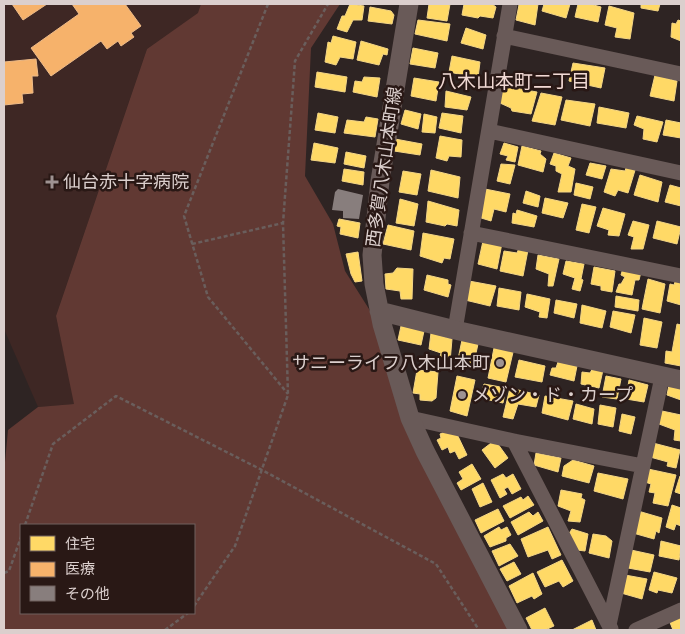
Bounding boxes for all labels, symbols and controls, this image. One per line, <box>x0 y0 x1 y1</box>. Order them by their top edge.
district label: 八木山本町二丁目 <box>438 68 590 94</box>
street label: 西多賀八木山本町線 <box>360 85 406 249</box>
place label: 仙台赤十字病院 <box>63 169 189 193</box>
marker: 仙台赤十字病院 <box>45 175 59 189</box>
place label: サニーライフ八木山本町 <box>292 350 490 374</box>
marker: サニーライフ八木山本町 <box>494 357 506 369</box>
place label: メゾン・ド・カープ <box>472 382 633 406</box>
marker: メゾン・ド・カープ <box>456 389 468 401</box>
legend <box>20 524 195 614</box>
text: 住宅 <box>65 533 95 554</box>
text: 医療 <box>65 558 95 579</box>
text: その他 <box>65 583 110 604</box>

